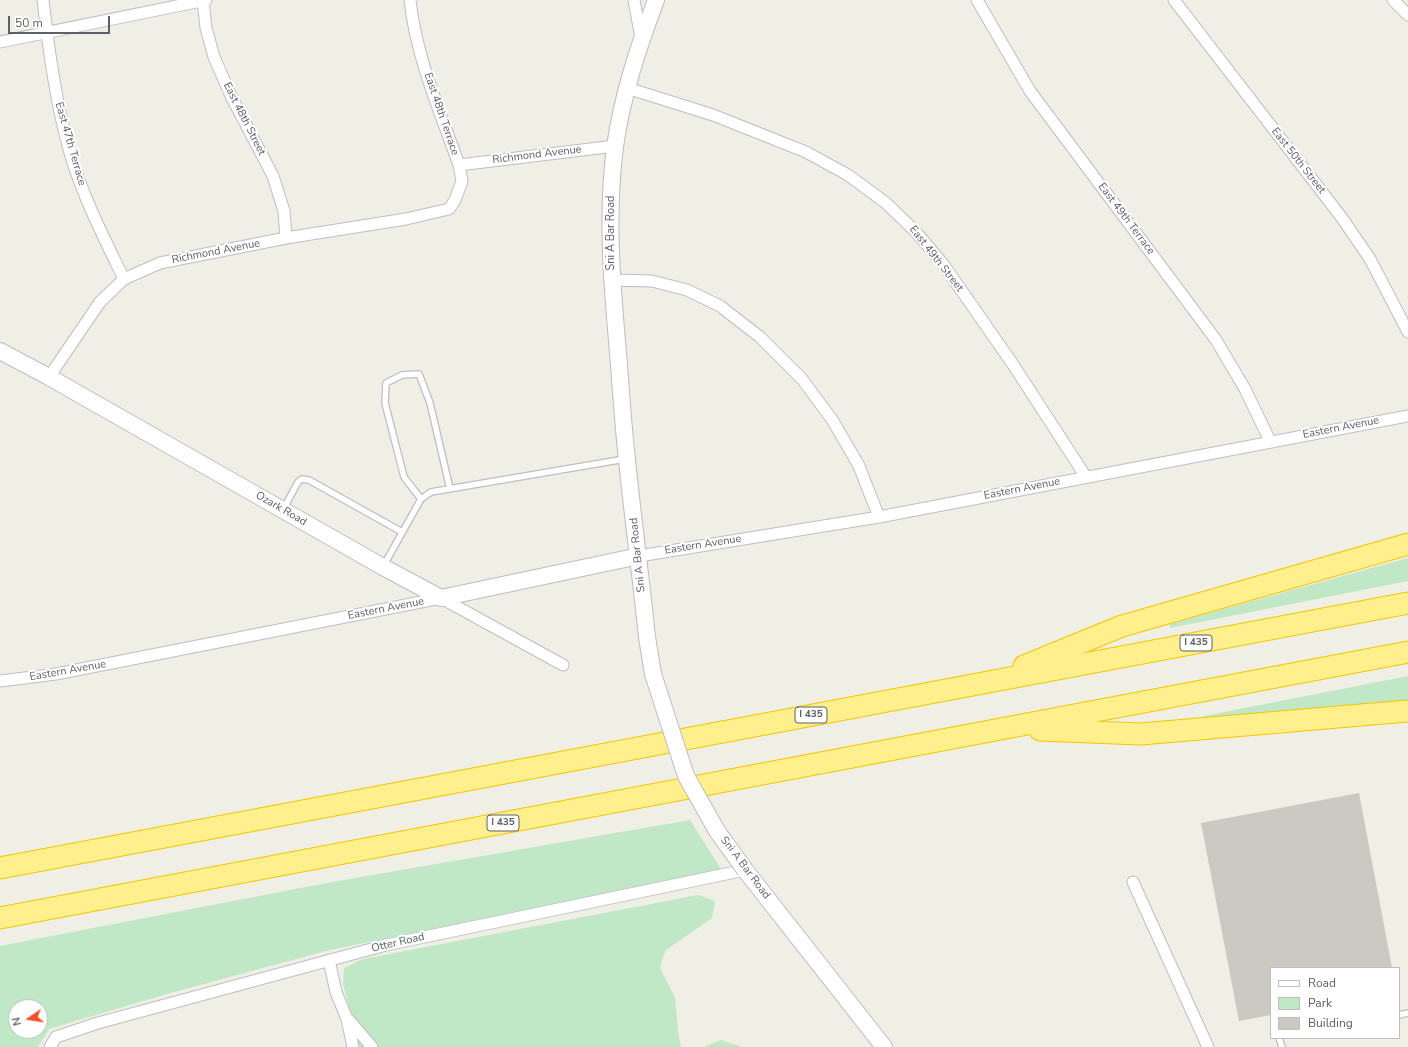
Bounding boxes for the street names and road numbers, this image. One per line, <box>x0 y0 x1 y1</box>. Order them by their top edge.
street label: East 48th Terrace <box>421 71 461 157</box>
street label: East 48th Street <box>220 80 268 158</box>
street label: East 47th Terrace <box>52 101 88 187</box>
street label: East 50th Street <box>1268 125 1328 197</box>
street label: Richmond Avenue <box>492 143 582 167</box>
street label: East 49th Terrace <box>1095 181 1157 257</box>
street label: Sni A Bar Road <box>604 196 618 270</box>
street label: East 49th Street <box>906 223 966 295</box>
street label: Richmond Avenue <box>171 237 261 267</box>
street label: Eastern Avenue <box>1302 414 1380 442</box>
street label: Eastern Avenue <box>983 475 1061 503</box>
street label: Ozark Road <box>253 489 309 529</box>
street label: Sni A Bar Road <box>628 517 648 593</box>
street label: Eastern Avenue <box>664 532 742 558</box>
street label: Eastern Avenue <box>347 595 425 623</box>
road number: I 435 <box>1180 635 1212 651</box>
street label: Eastern Avenue <box>29 658 107 684</box>
road number: I 435 <box>795 707 827 723</box>
road number: I 435 <box>487 815 519 831</box>
street label: Sni A Bar Road <box>717 834 773 902</box>
street label: Otter Road <box>370 930 426 956</box>

